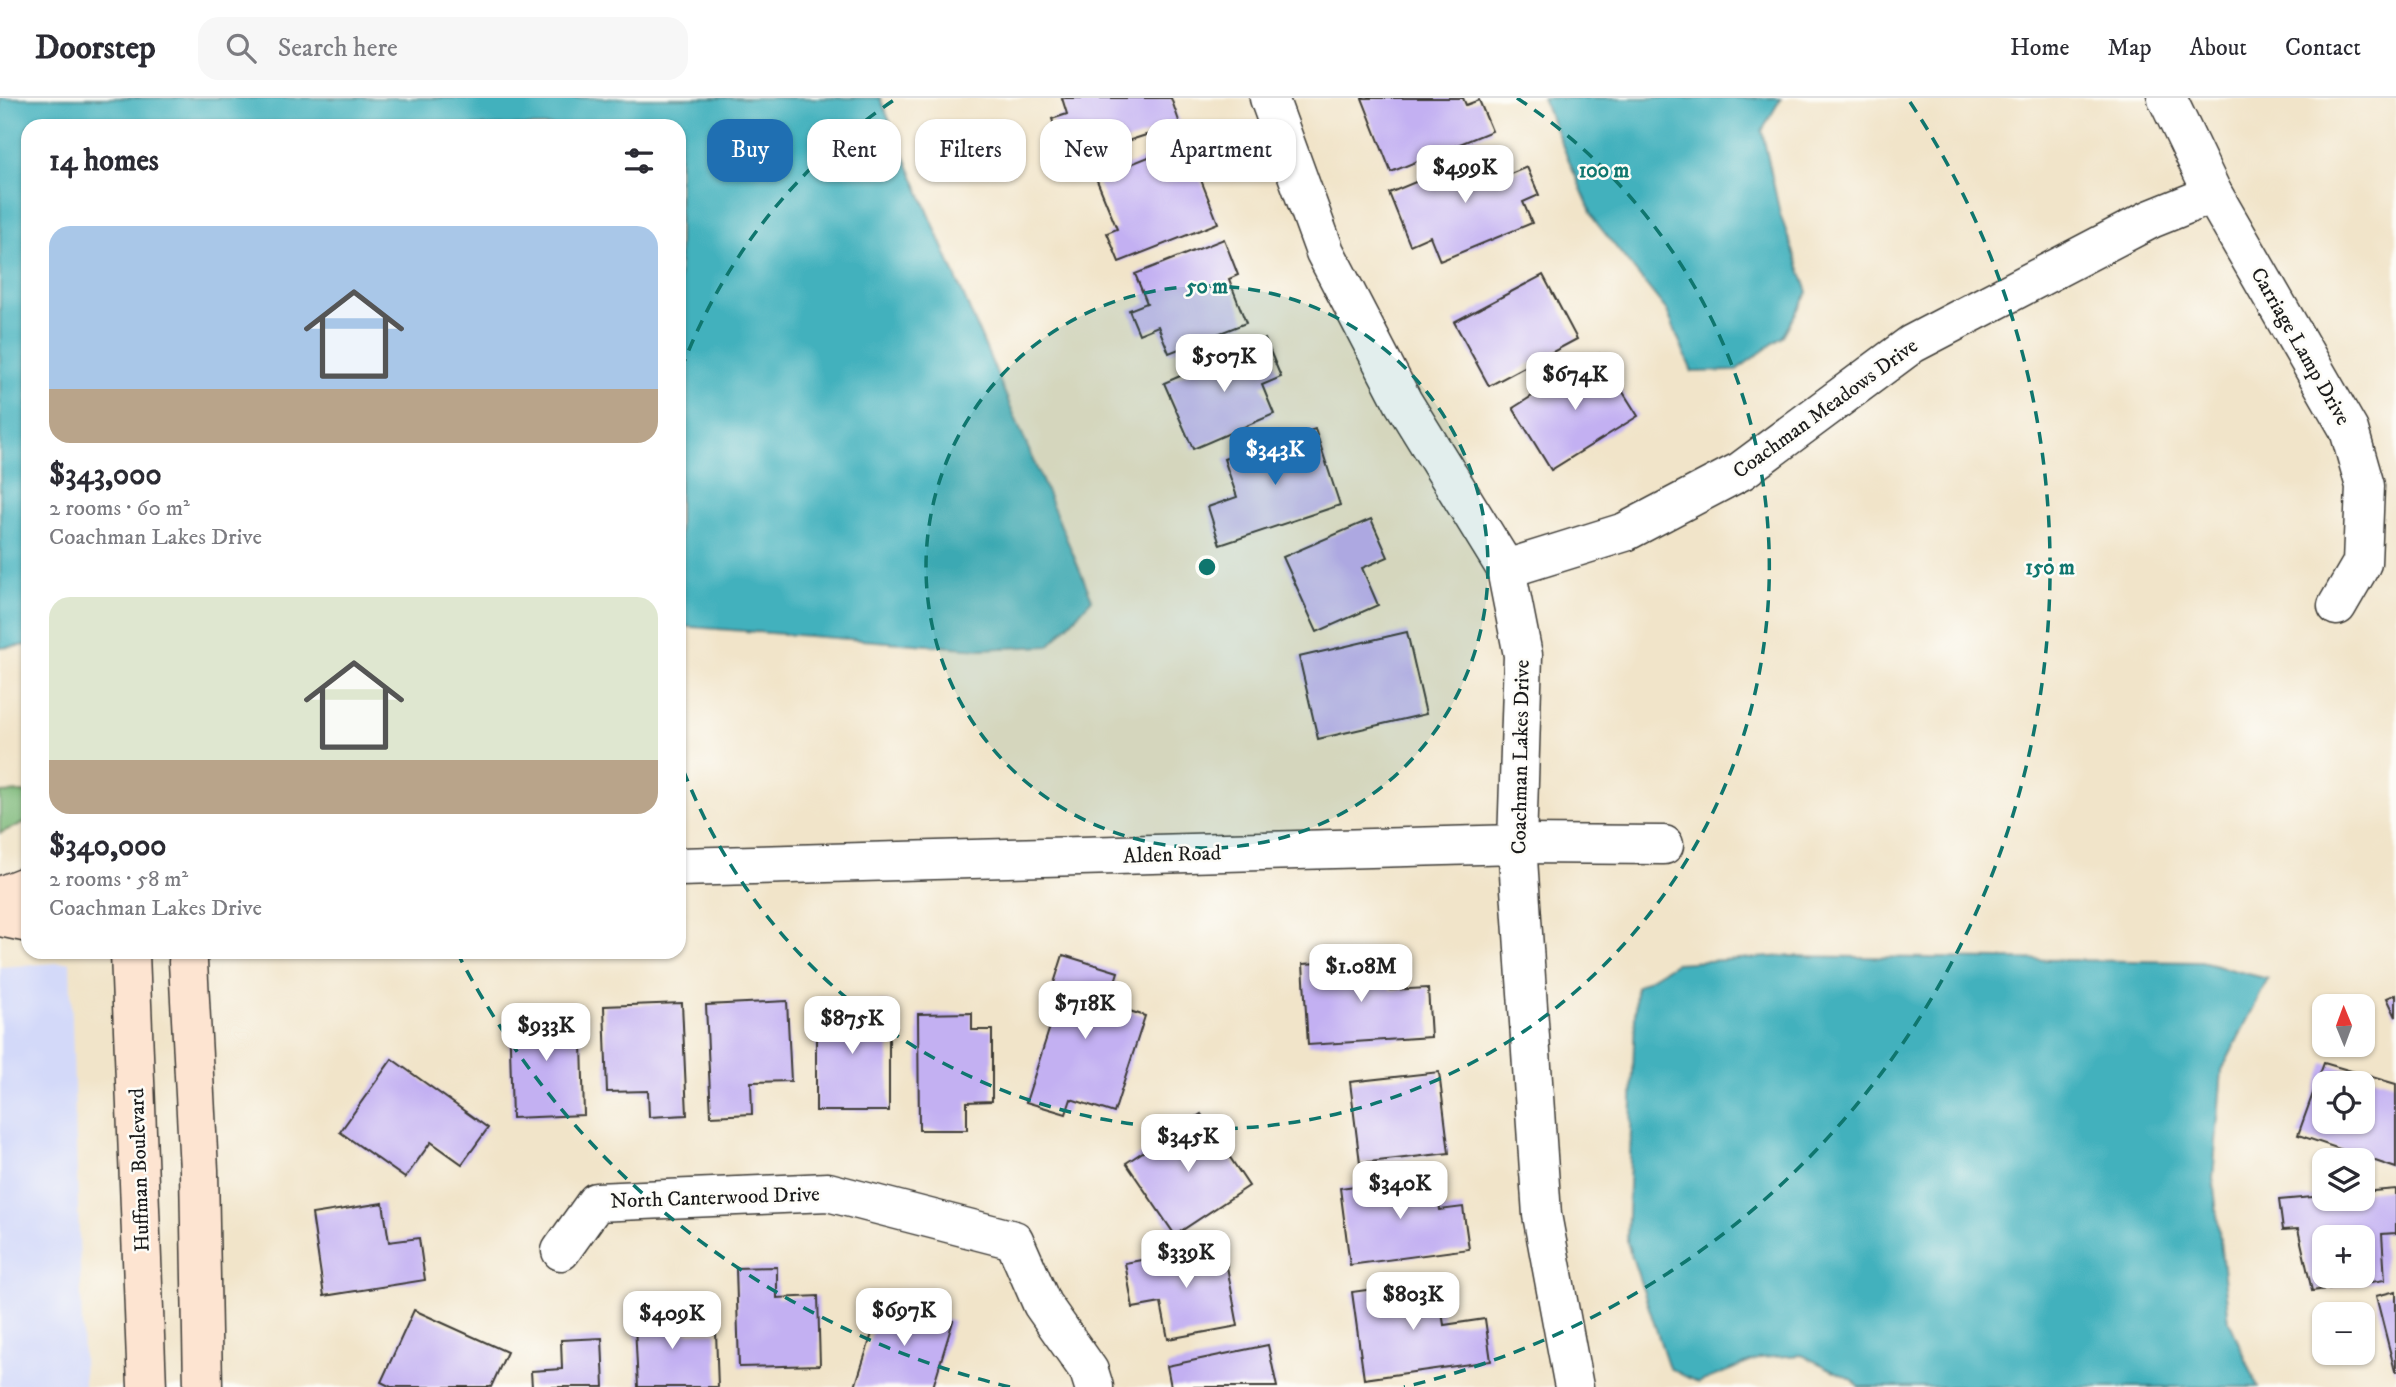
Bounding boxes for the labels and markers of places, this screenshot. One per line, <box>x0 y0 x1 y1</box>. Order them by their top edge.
pin: $499K <box>1416 146 1514 205</box>
pin: $507K <box>1175 334 1273 394</box>
pin: $674K <box>1526 352 1624 412</box>
pin: $343K <box>1226 428 1324 487</box>
centre of rings <box>1195 555 1219 579</box>
pin: $1.08M <box>1304 944 1418 1004</box>
pin: $718K <box>1036 982 1134 1041</box>
pin: $875K <box>803 996 901 1056</box>
pin: $933K <box>497 1004 595 1063</box>
pin: $345K <box>1139 1114 1237 1174</box>
pin: $340K <box>1351 1162 1449 1221</box>
pin: $339K <box>1137 1230 1235 1290</box>
pin: $803K <box>1364 1272 1462 1332</box>
pin: $697K <box>855 1288 953 1348</box>
pin: $409K <box>623 1292 721 1351</box>

